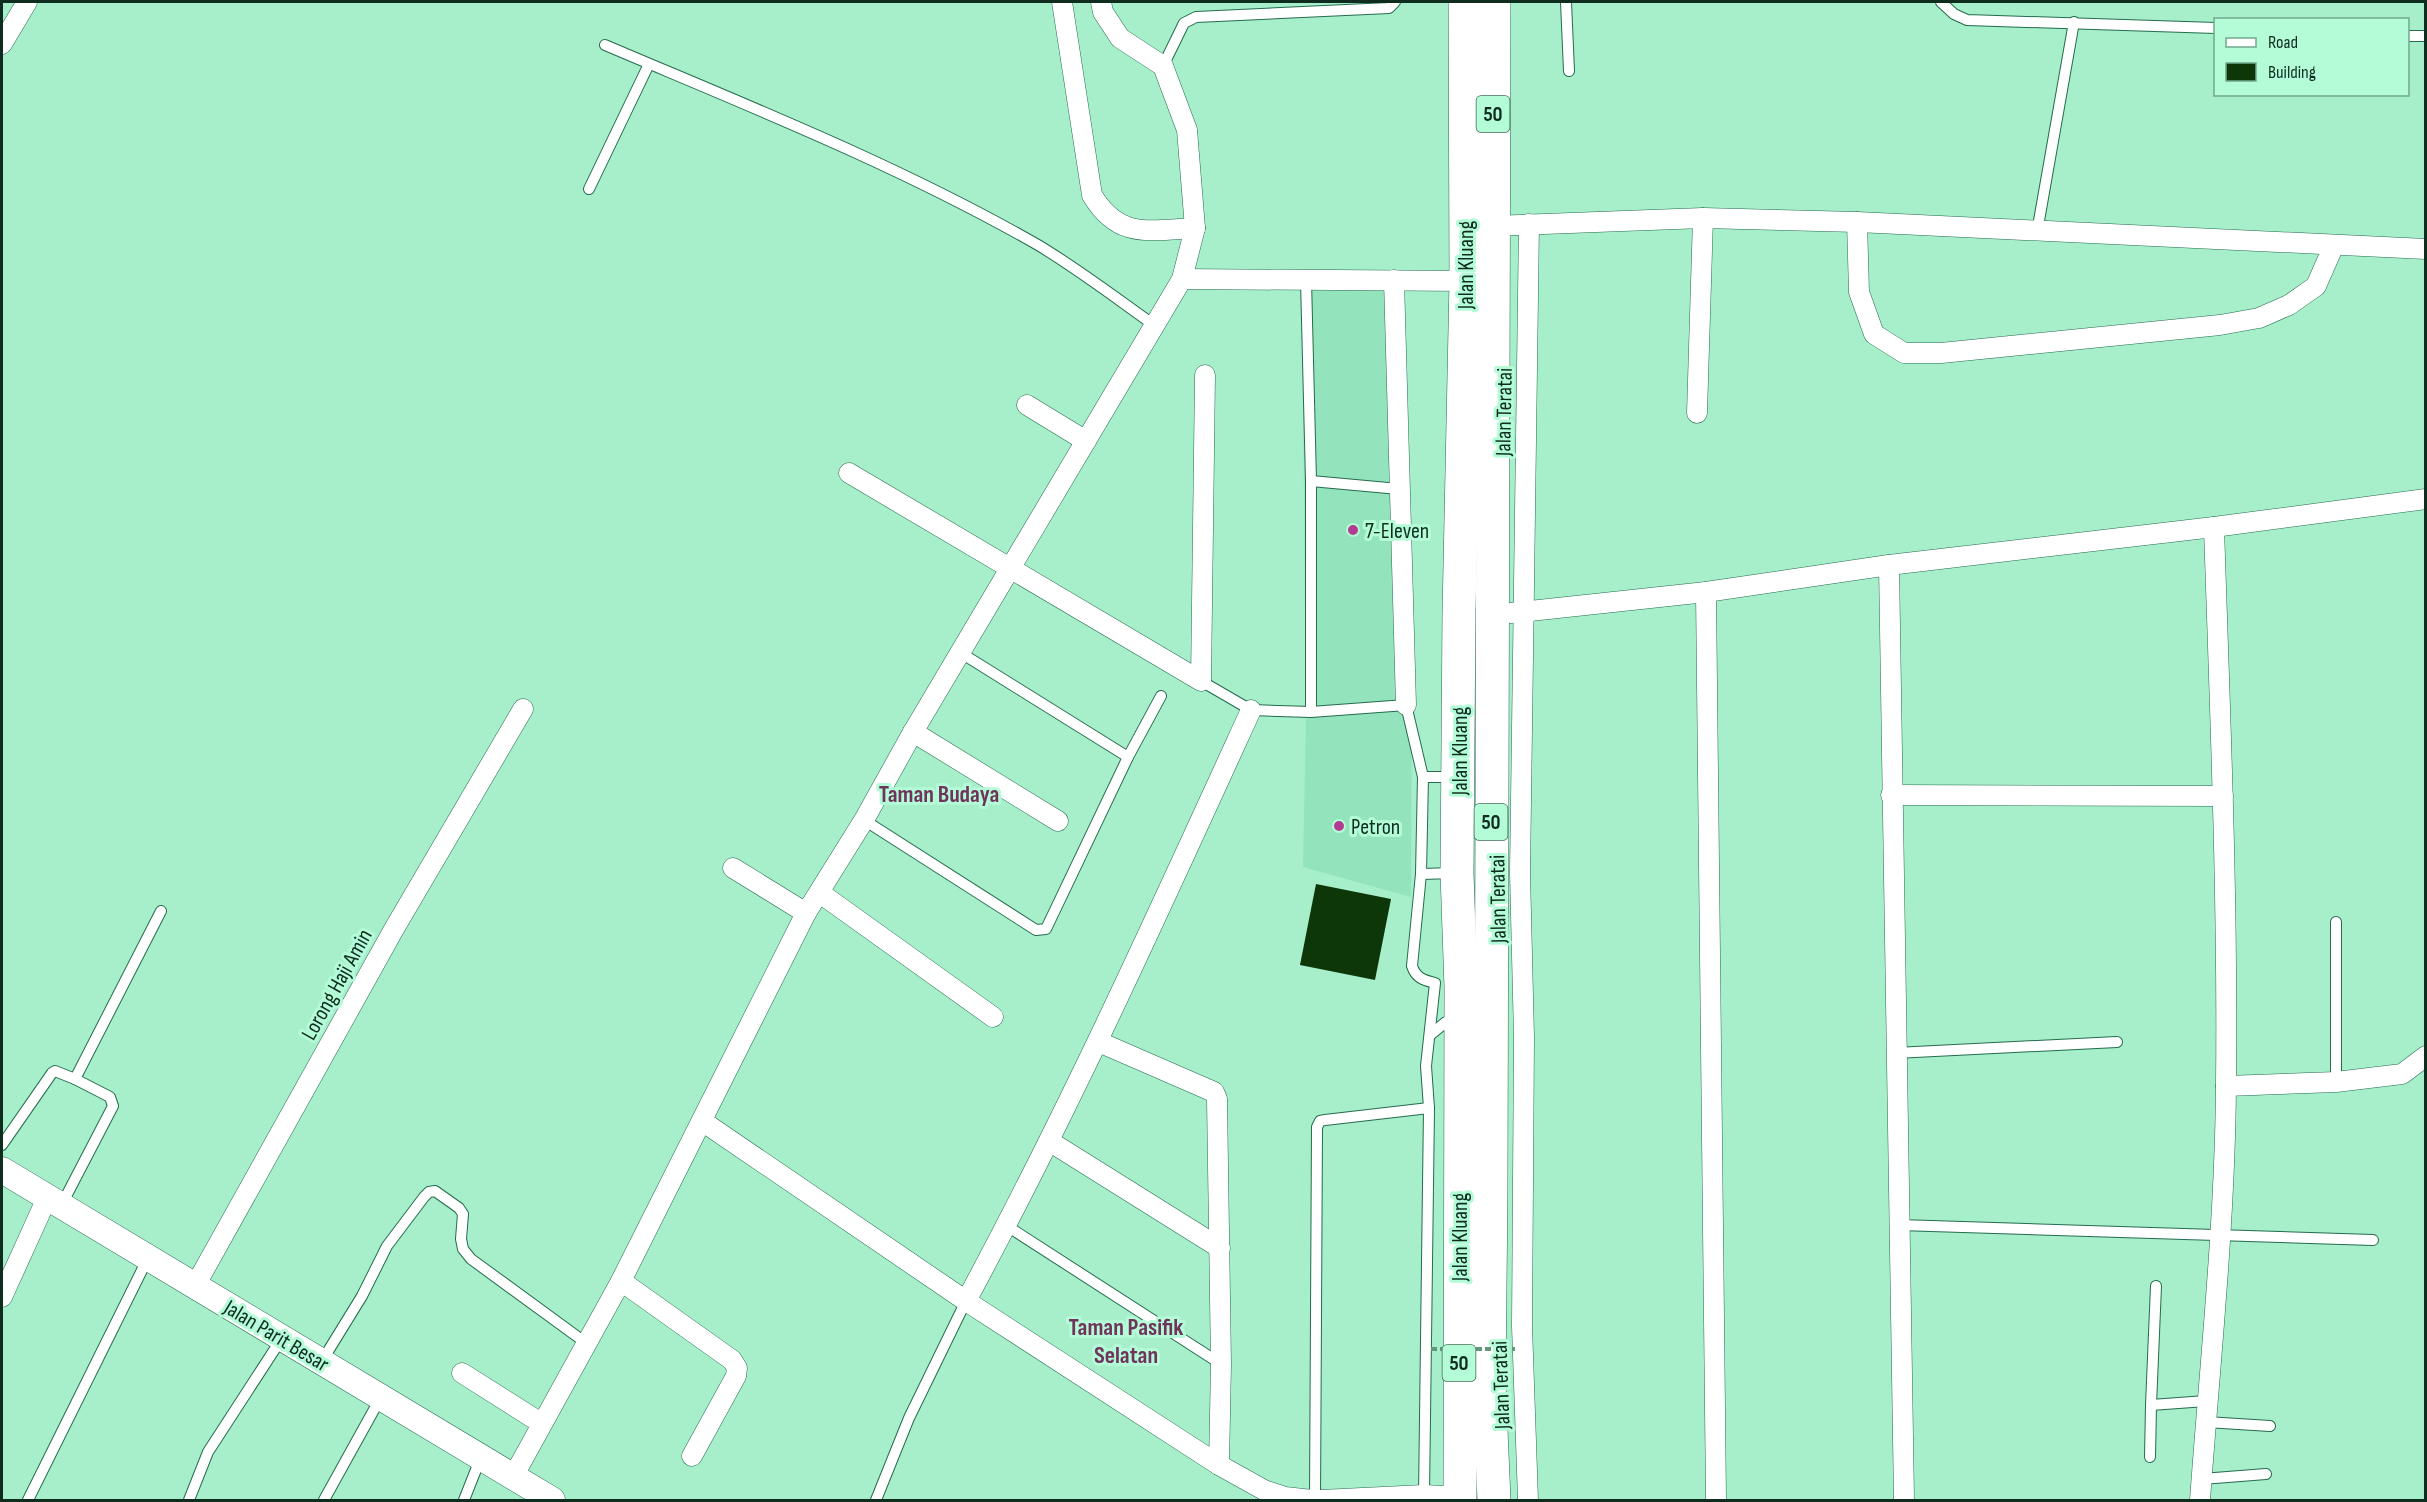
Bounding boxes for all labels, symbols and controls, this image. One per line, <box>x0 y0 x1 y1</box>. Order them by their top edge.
legend <box>2214 18 2409 96</box>
text: Road <box>2268 32 2298 53</box>
text: Building <box>2268 62 2316 83</box>
road number: 50 <box>1476 96 1510 132</box>
street label: Jalan Kluang <box>1453 221 1480 310</box>
street label: Jalan Teratai <box>1490 368 1519 457</box>
place label: 7-Eleven <box>1365 518 1429 545</box>
marker: 7-Eleven <box>1346 523 1360 537</box>
street label: Jalan Kluang <box>1447 707 1474 796</box>
district label: Taman Budaya <box>879 780 999 809</box>
road number: 50 <box>1474 804 1508 840</box>
place label: Petron <box>1351 814 1400 841</box>
marker: Petron <box>1332 819 1346 833</box>
street label: Jalan Teratai <box>1484 855 1513 944</box>
street label: Lorong Haji Amin <box>296 925 379 1045</box>
street label: Jalan Kluang <box>1447 1193 1474 1282</box>
street label: Jalan Parit Besar <box>218 1294 334 1378</box>
district label: Taman Pasifik Selatan <box>1069 1313 1183 1370</box>
street label: Jalan Teratai <box>1486 1340 1517 1431</box>
road number: 50 <box>1442 1345 1476 1381</box>

